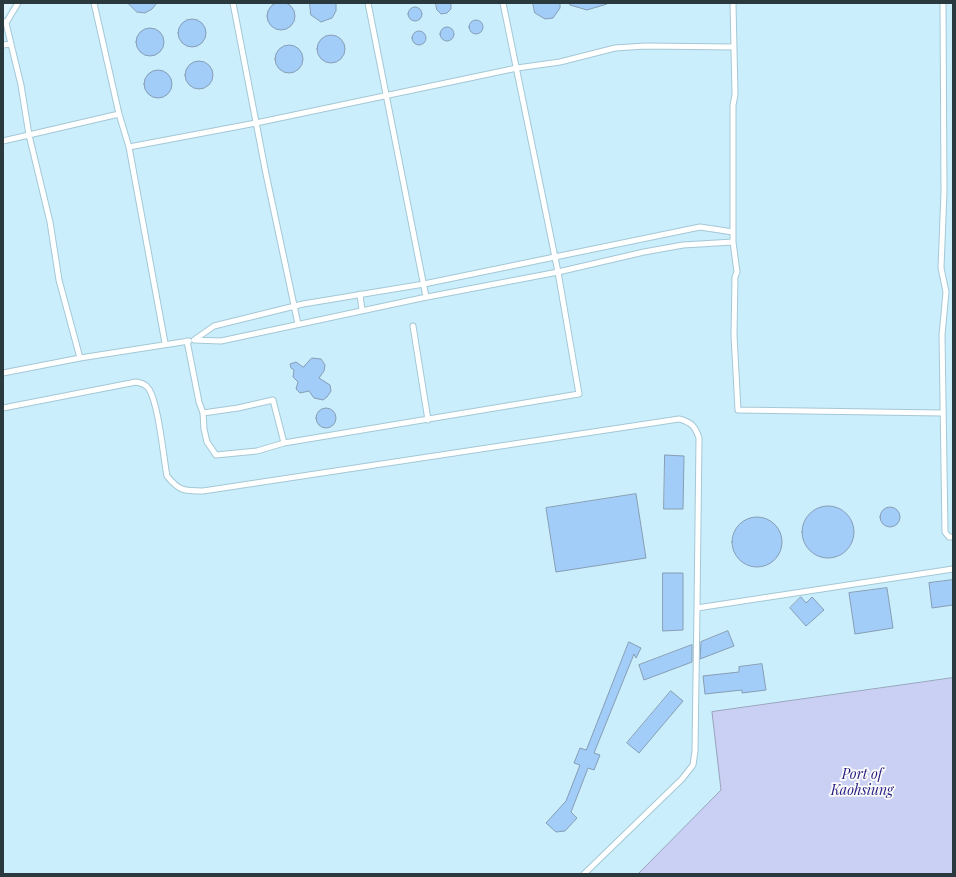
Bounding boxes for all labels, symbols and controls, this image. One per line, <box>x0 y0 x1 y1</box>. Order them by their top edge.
water label: Port of Kaohsiung <box>831 767 893 800</box>

